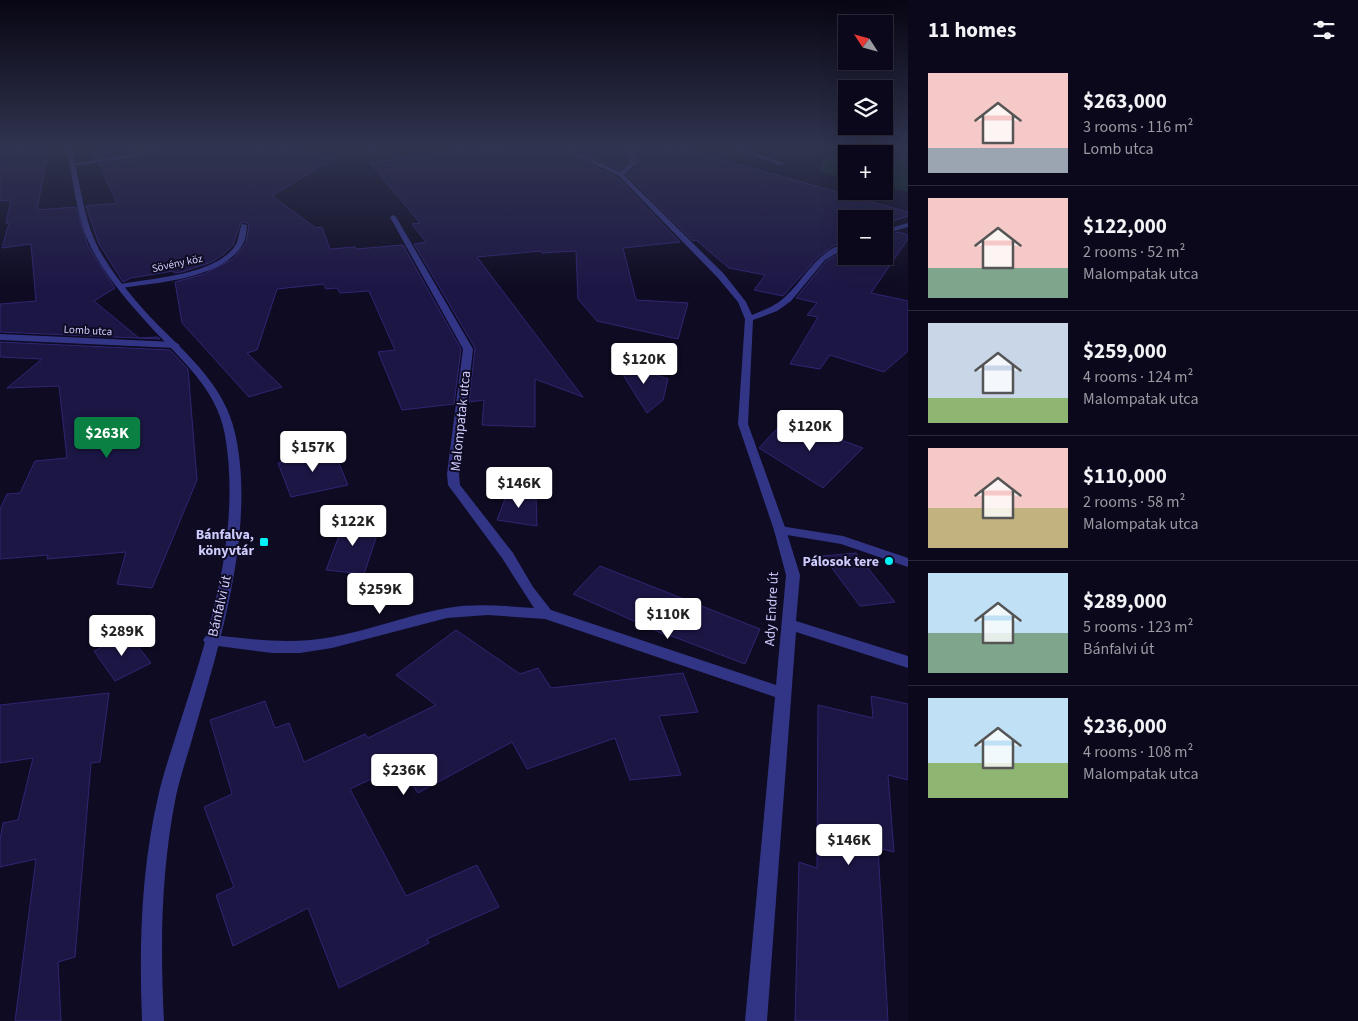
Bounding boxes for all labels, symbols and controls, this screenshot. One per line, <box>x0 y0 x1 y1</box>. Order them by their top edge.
north arrow <box>838 15 892 70</box>
map controls <box>838 15 893 265</box>
text: 11 homes <box>928 15 1016 45</box>
icon: filters <box>1310 16 1338 44</box>
button: layers <box>838 80 893 135</box>
text: $263,000 <box>1083 86 1167 116</box>
icon: home <box>968 93 1028 153</box>
text: 3 rooms · 116 m² <box>1083 116 1193 138</box>
text: Lomb utca <box>1083 138 1154 160</box>
button: + <box>838 145 893 200</box>
button: − <box>838 210 893 265</box>
text: $122,000 <box>1083 211 1167 241</box>
icon: home <box>968 218 1028 278</box>
text: 2 rooms · 52 m² <box>1083 241 1185 263</box>
street label: Sövény köz <box>150 251 204 276</box>
text: Malompatak utca <box>1083 263 1199 285</box>
street label: Lomb utca <box>63 322 113 339</box>
text: $259,000 <box>1083 336 1167 366</box>
pin: $120K <box>609 342 679 385</box>
icon: home <box>968 343 1028 403</box>
text: $120K <box>622 348 666 370</box>
text: 4 rooms · 124 m² <box>1083 366 1193 388</box>
street label: Malompatak utca <box>446 370 476 472</box>
text: Malompatak utca <box>1083 388 1199 410</box>
pin: $120K <box>775 410 845 452</box>
text: $120K <box>788 415 832 437</box>
pin: $263K <box>72 416 142 459</box>
text: $263K <box>85 422 129 444</box>
pin: $157K <box>278 430 348 473</box>
text: $157K <box>291 436 335 458</box>
text: $110,000 <box>1083 461 1167 491</box>
pin: $146K <box>484 466 554 509</box>
icon: home <box>968 468 1028 528</box>
text: $146K <box>497 472 541 494</box>
text: 2 rooms · 58 m² <box>1083 491 1185 513</box>
pin: $122K <box>318 504 388 547</box>
text: $122K <box>331 510 375 532</box>
text: Malompatak utca <box>1083 513 1199 535</box>
place label: Bánfalva, könyvtár <box>196 525 254 561</box>
marker: Bánfalva, könyvtár <box>258 536 270 548</box>
place label: Pálosok tere <box>803 552 879 572</box>
marker: Pálosok tere <box>883 555 895 567</box>
street label: Ady Endre út <box>760 571 784 647</box>
pin: $259K <box>345 572 415 615</box>
street label: Bánfalvi út <box>203 573 237 639</box>
text: $259K <box>358 578 402 600</box>
text: $289,000 <box>1083 586 1167 616</box>
icon: home <box>968 593 1028 653</box>
pin: $110K <box>633 598 703 640</box>
text: $110K <box>646 603 690 625</box>
pin: $289K <box>87 614 157 657</box>
text: 5 rooms · 123 m² <box>1083 616 1193 638</box>
text: $289K <box>100 620 144 642</box>
text: Bánfalvi út <box>1083 638 1154 660</box>
text: $236,000 <box>1083 711 1167 741</box>
icon: home <box>968 718 1028 778</box>
text: 4 rooms · 108 m² <box>1083 741 1193 763</box>
pin: $236K <box>369 754 439 796</box>
text: $236K <box>382 759 426 781</box>
text: Malompatak utca <box>1083 763 1199 785</box>
pin: $146K <box>814 824 884 866</box>
text: $146K <box>827 829 871 851</box>

